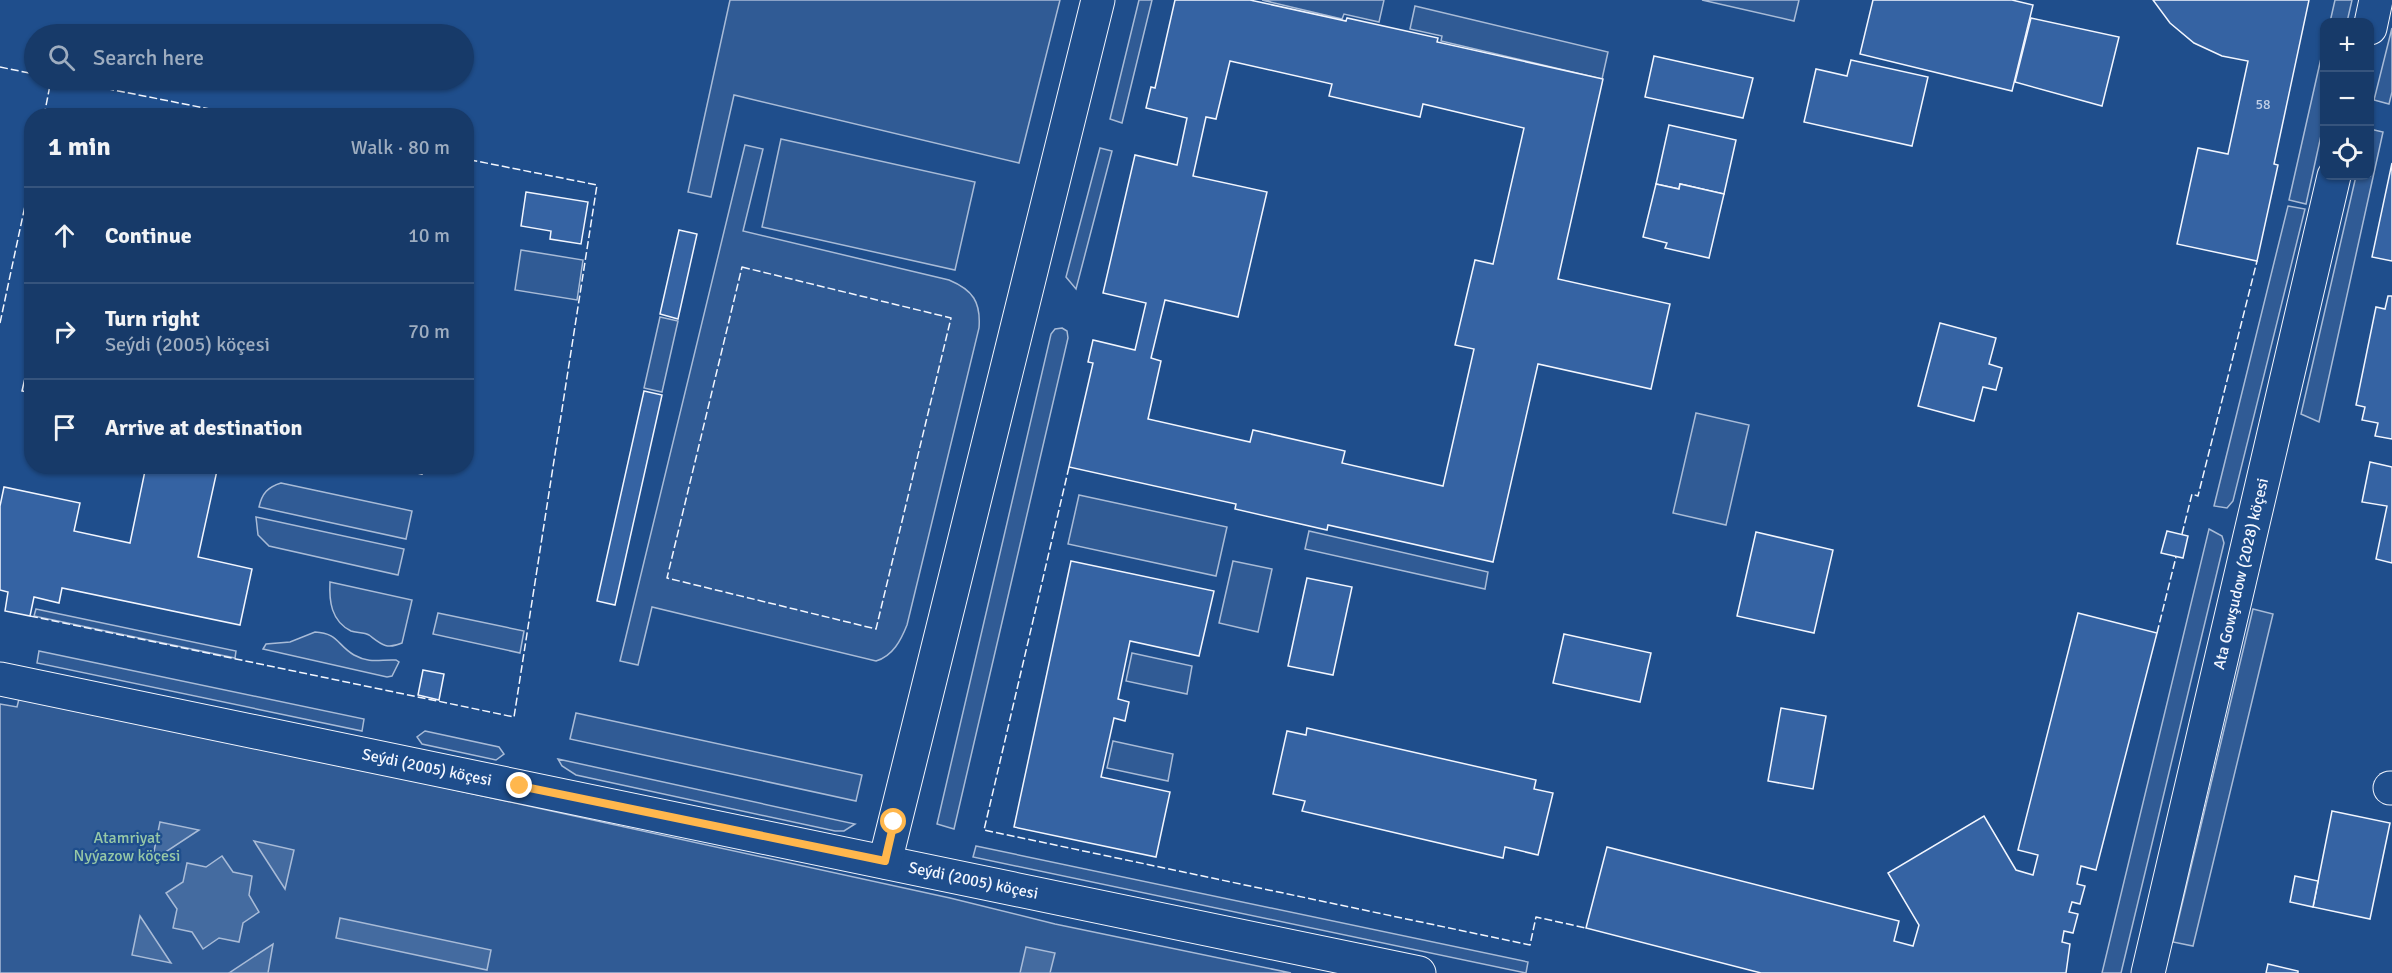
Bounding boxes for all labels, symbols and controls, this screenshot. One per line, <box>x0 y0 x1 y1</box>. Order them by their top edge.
map controls <box>2320 18 2374 180</box>
button: + <box>2320 18 2374 72</box>
search box <box>24 24 474 90</box>
icon: search <box>45 41 78 74</box>
text: Search here <box>93 44 204 71</box>
button: − <box>2320 72 2374 126</box>
house number: 58 <box>2255 96 2271 113</box>
button: locate <box>2320 126 2374 180</box>
text: 1 min <box>48 131 111 163</box>
text: Walk · 80 m <box>351 135 450 160</box>
icon: ahead <box>48 219 81 252</box>
text: Continue <box>105 222 192 249</box>
text: 10 m <box>408 223 450 248</box>
text: Turn right <box>105 305 200 332</box>
icon: right <box>48 315 81 348</box>
text: 70 m <box>408 319 450 344</box>
text: Seýdi (2005) köçesi <box>105 332 270 357</box>
icon: arrive <box>48 411 81 444</box>
text: Arrive at destination <box>105 414 302 441</box>
street label: Ata Gowşudow (2028) köçesi <box>2209 476 2273 671</box>
street label: Seýdi (2005) köçesi <box>360 744 494 791</box>
route end <box>506 772 532 798</box>
route start <box>880 808 906 834</box>
park label: Atamriyat Nyýazow köçesi <box>74 828 180 866</box>
street label: Seýdi (2005) köçesi <box>907 857 1040 904</box>

